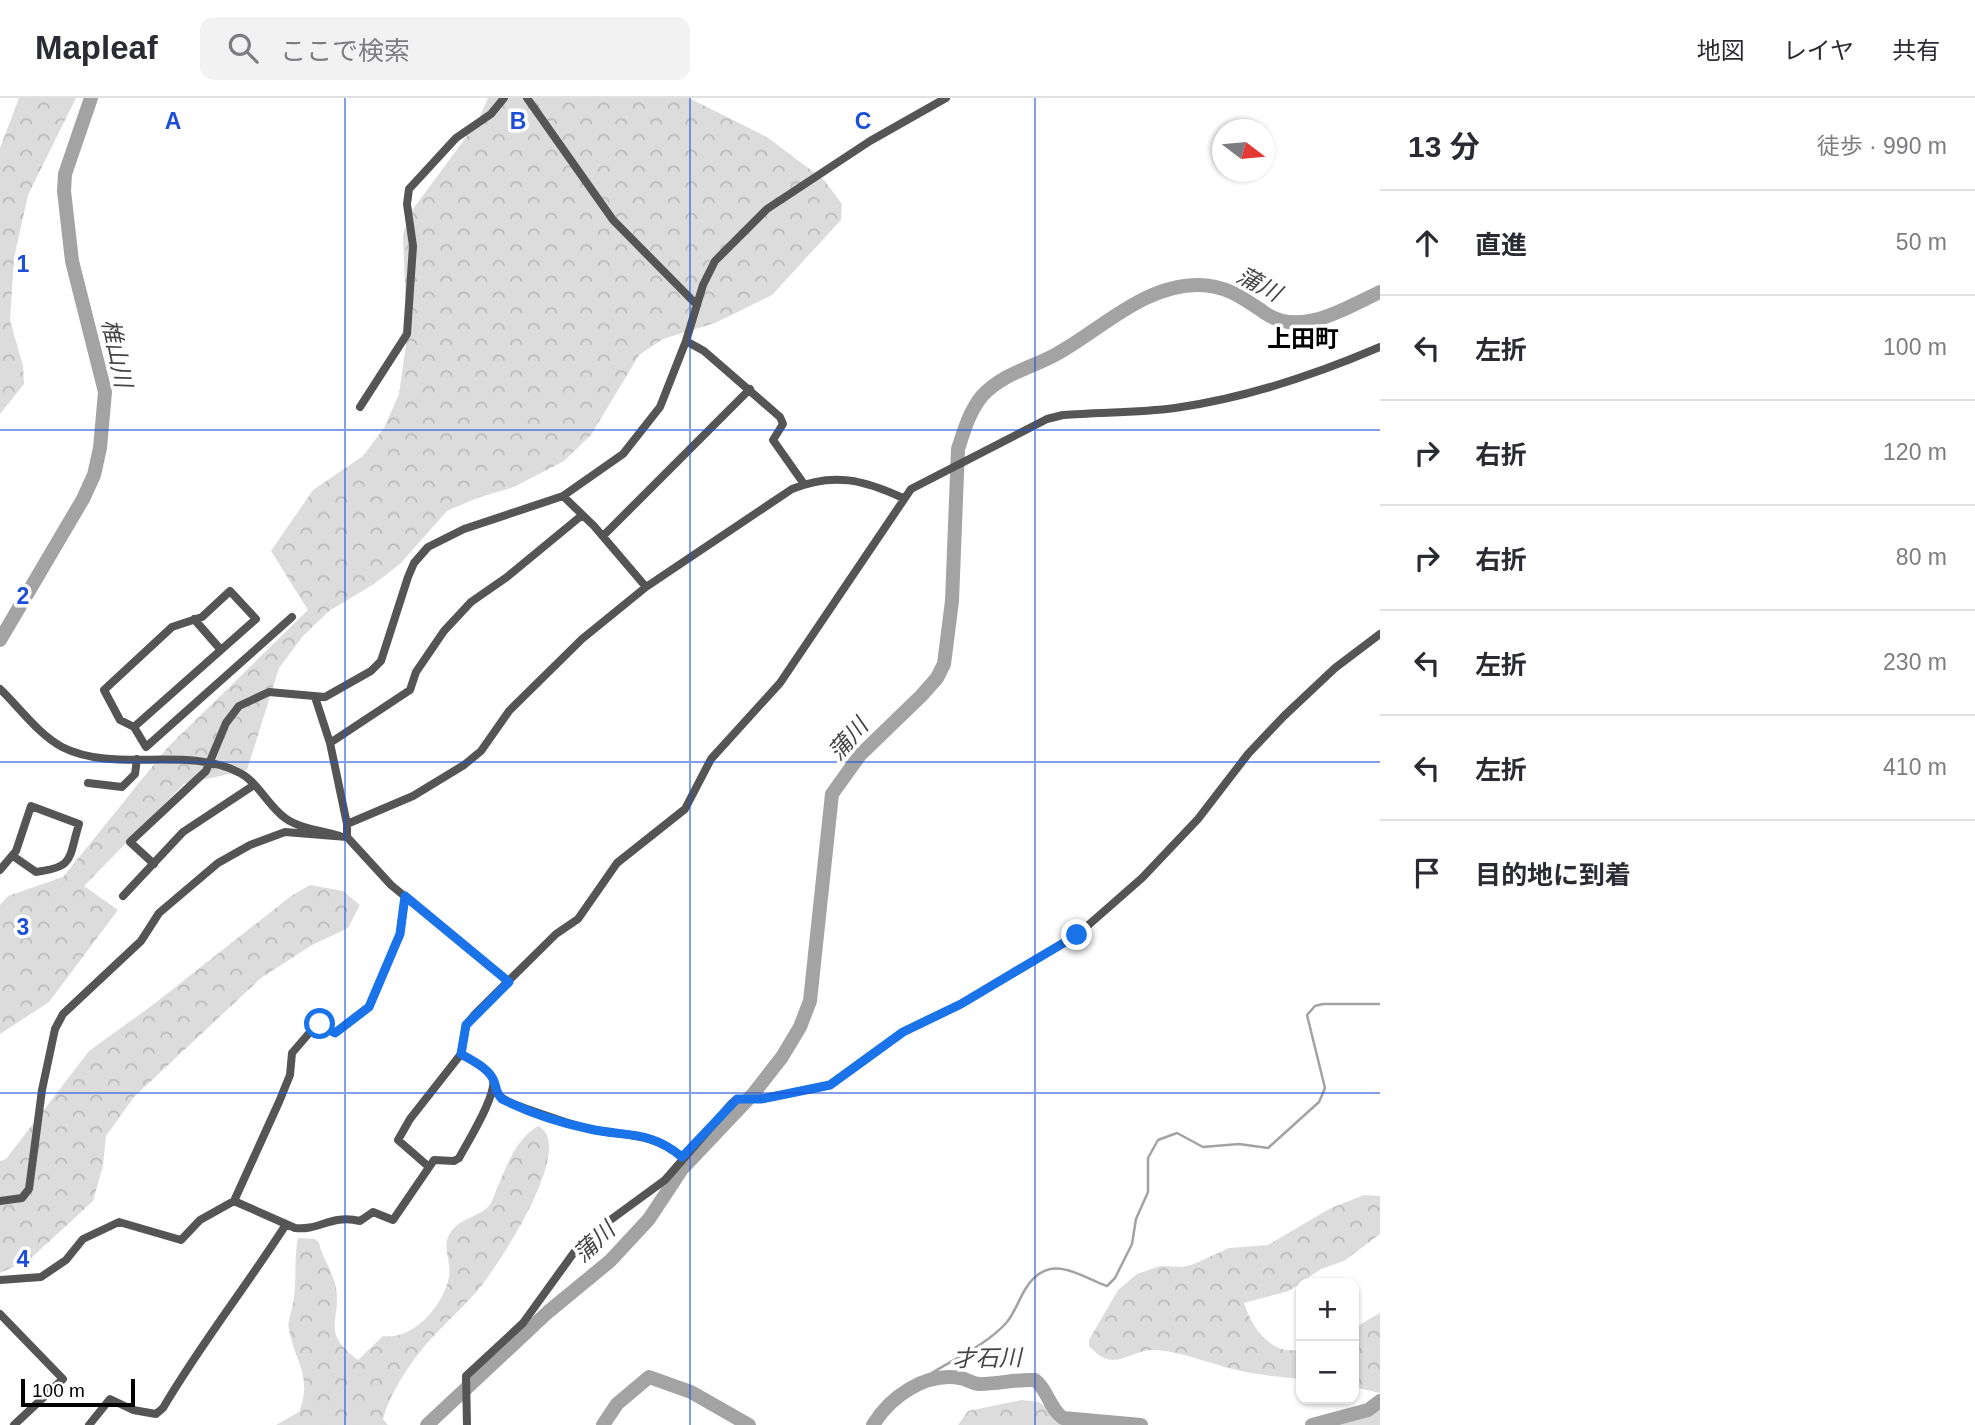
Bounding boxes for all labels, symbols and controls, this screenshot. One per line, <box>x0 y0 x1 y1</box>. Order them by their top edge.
search box <box>200 17 690 80</box>
text: Mapleaf <box>35 29 158 66</box>
icon: search <box>224 29 262 67</box>
text: ここで検索 <box>280 36 410 66</box>
text: 地図 <box>1697 37 1745 64</box>
text: レイヤ <box>1783 37 1854 64</box>
text: 共有 <box>1892 37 1940 64</box>
text: A <box>165 108 181 134</box>
text: B <box>510 108 526 134</box>
text: C <box>855 108 871 134</box>
north arrow <box>1212 119 1275 182</box>
text: 13 分 <box>1408 130 1480 163</box>
text: 徒歩 · 990 m <box>1817 133 1947 159</box>
icon: ahead <box>1408 224 1446 262</box>
text: 50 m <box>1896 229 1947 255</box>
text: 直進 <box>1475 230 1527 260</box>
text: 1 <box>17 251 30 277</box>
water label: 蒲川 <box>1233 262 1288 308</box>
water label: 椎山川 <box>97 317 138 392</box>
district label: 上田町 <box>1267 325 1339 352</box>
icon: left <box>1408 329 1446 367</box>
text: 100 m <box>1883 334 1947 360</box>
text: 左折 <box>1475 335 1527 365</box>
icon: right <box>1408 434 1446 472</box>
text: 120 m <box>1883 439 1947 465</box>
text: 右折 <box>1475 440 1527 470</box>
icon: right <box>1408 539 1446 577</box>
text: 80 m <box>1896 544 1947 570</box>
text: 右折 <box>1475 545 1527 575</box>
text: 2 <box>17 583 29 609</box>
icon: left <box>1408 644 1446 682</box>
text: 230 m <box>1883 649 1947 675</box>
text: 左折 <box>1475 650 1527 680</box>
water label: 蒲川 <box>823 711 875 765</box>
icon: left <box>1408 749 1446 787</box>
text: 410 m <box>1883 754 1947 780</box>
text: 左折 <box>1475 755 1527 785</box>
icon: arrive <box>1408 854 1446 892</box>
text: 目的地に到着 <box>1475 860 1631 890</box>
text: 3 <box>17 914 29 940</box>
route end <box>1061 919 1092 950</box>
route start <box>304 1008 335 1039</box>
water label: 蒲川 <box>568 1215 622 1267</box>
text: 4 <box>17 1246 30 1272</box>
map controls <box>1296 1278 1359 1404</box>
button: + <box>1296 1278 1359 1341</box>
button: − <box>1296 1341 1359 1404</box>
water label: 才石川 <box>952 1344 1025 1372</box>
scale bar <box>21 1376 135 1408</box>
text: 100 m <box>32 1380 85 1401</box>

